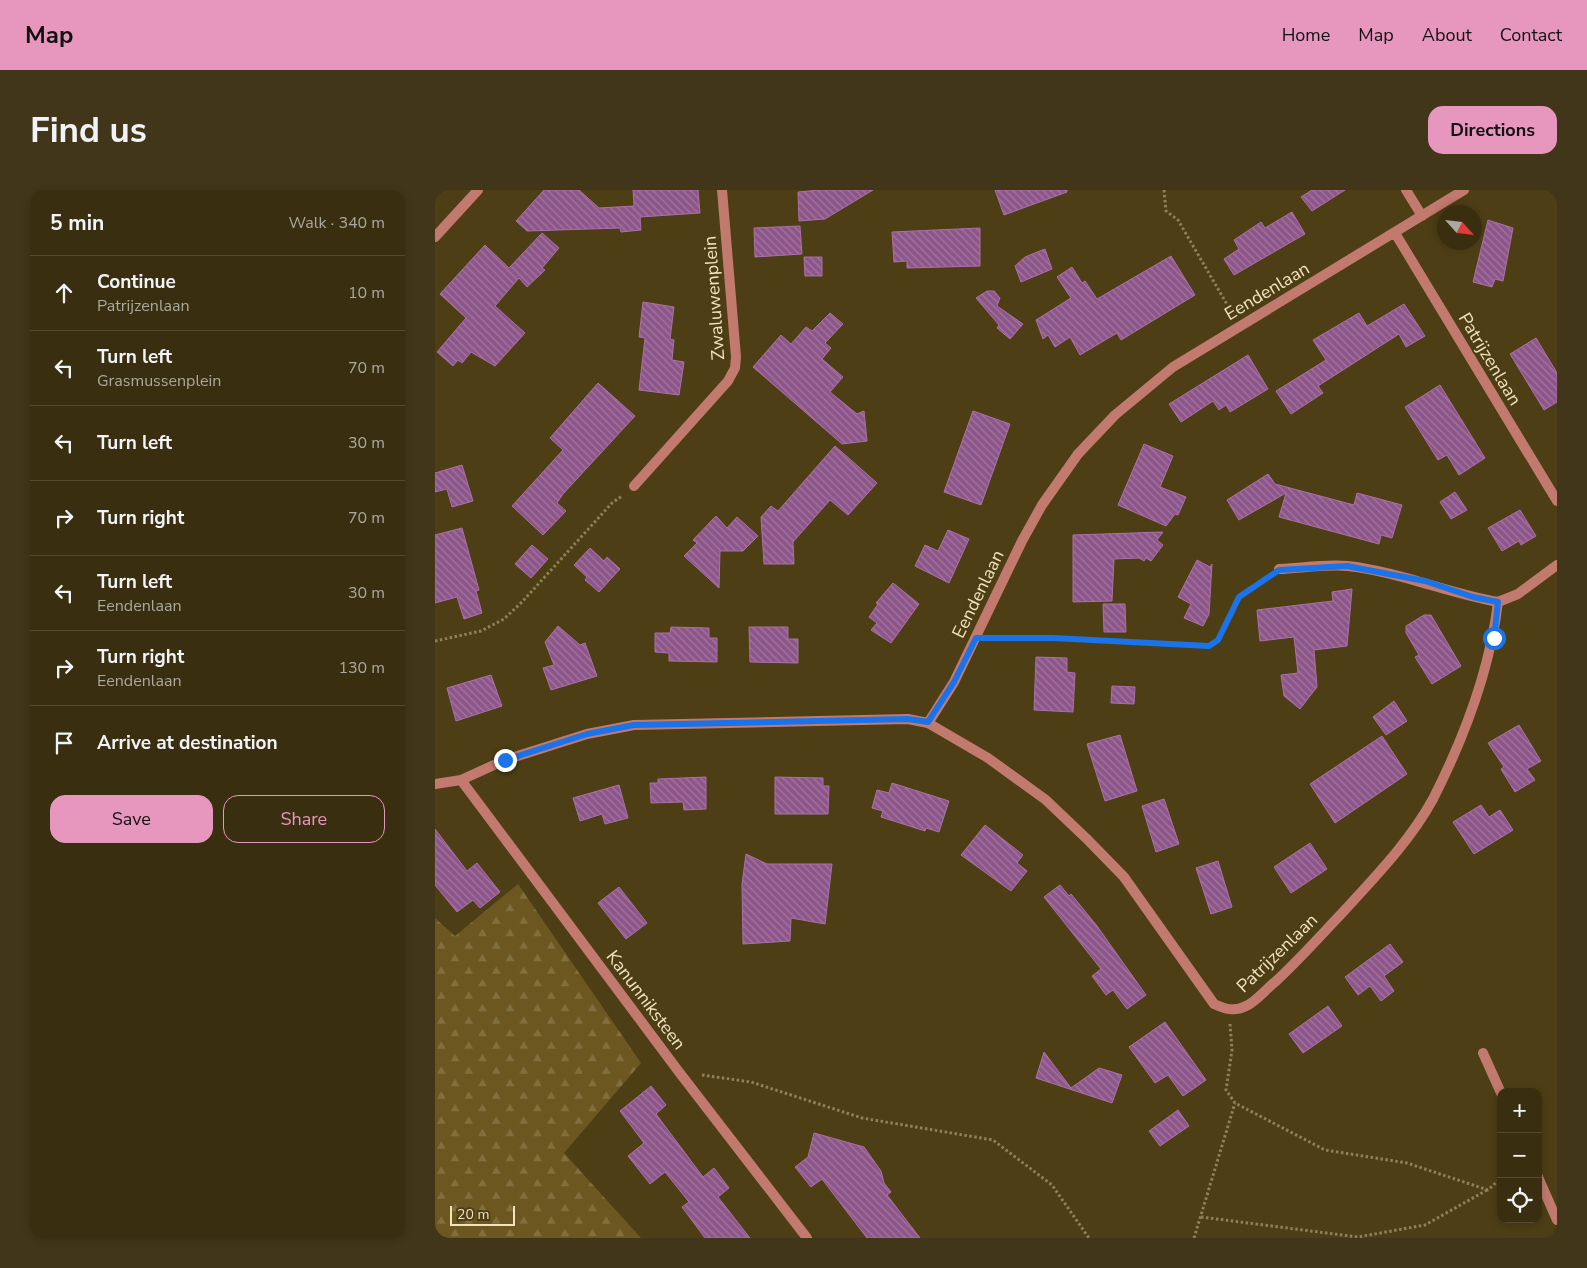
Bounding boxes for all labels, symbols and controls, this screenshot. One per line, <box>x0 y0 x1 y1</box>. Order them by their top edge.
text: Map <box>25 19 73 51</box>
text: Home <box>1282 23 1330 47</box>
text: Map <box>1358 23 1394 47</box>
text: About <box>1422 23 1472 47</box>
text: Contact <box>1500 23 1562 47</box>
button: Directions <box>1428 106 1557 154</box>
text: Find us <box>30 107 147 154</box>
north arrow <box>1437 205 1482 250</box>
text: 5 min <box>50 209 104 237</box>
text: Walk · 340 m <box>289 212 385 234</box>
street label: Zwaluwenplein <box>698 235 730 361</box>
street label: Eendenlaan <box>1220 256 1314 326</box>
text: Continue <box>97 269 176 295</box>
icon: ahead <box>50 279 78 307</box>
text: 10 m <box>348 282 385 304</box>
text: Patrijzenlaan <box>97 295 190 317</box>
street label: Patrijzenlaan <box>1453 308 1527 410</box>
text: Turn left <box>97 344 172 370</box>
icon: left <box>50 354 78 382</box>
text: 70 m <box>348 357 385 379</box>
text: Grasmussenplein <box>97 370 221 392</box>
icon: left <box>50 429 78 457</box>
text: Turn left <box>97 430 172 456</box>
text: 30 m <box>348 432 385 454</box>
icon: right <box>50 504 78 532</box>
text: Turn right <box>97 505 184 531</box>
text: 70 m <box>348 507 385 529</box>
street label: Eendenlaan <box>946 546 1010 642</box>
text: Turn left <box>97 569 172 595</box>
icon: left <box>50 579 78 607</box>
text: 30 m <box>348 582 385 604</box>
text: Eendenlaan <box>97 595 182 617</box>
route start <box>1483 627 1506 650</box>
text: Turn right <box>97 644 184 670</box>
icon: right <box>50 654 78 682</box>
text: 130 m <box>338 657 385 679</box>
text: Eendenlaan <box>97 670 182 692</box>
icon: arrive <box>50 729 78 757</box>
text: Arrive at destination <box>97 730 278 756</box>
route end <box>494 749 517 772</box>
button: Save <box>50 795 213 843</box>
button: Share <box>223 795 385 843</box>
street label: Patrijzenlaan <box>1231 908 1323 998</box>
street label: Kanunniksteen <box>601 945 691 1055</box>
map controls <box>1497 1088 1542 1223</box>
button: + <box>1497 1088 1542 1133</box>
button: − <box>1497 1133 1542 1178</box>
button: locate <box>1497 1178 1542 1223</box>
scale bar <box>450 1203 515 1226</box>
text: 20 m <box>457 1205 489 1224</box>

